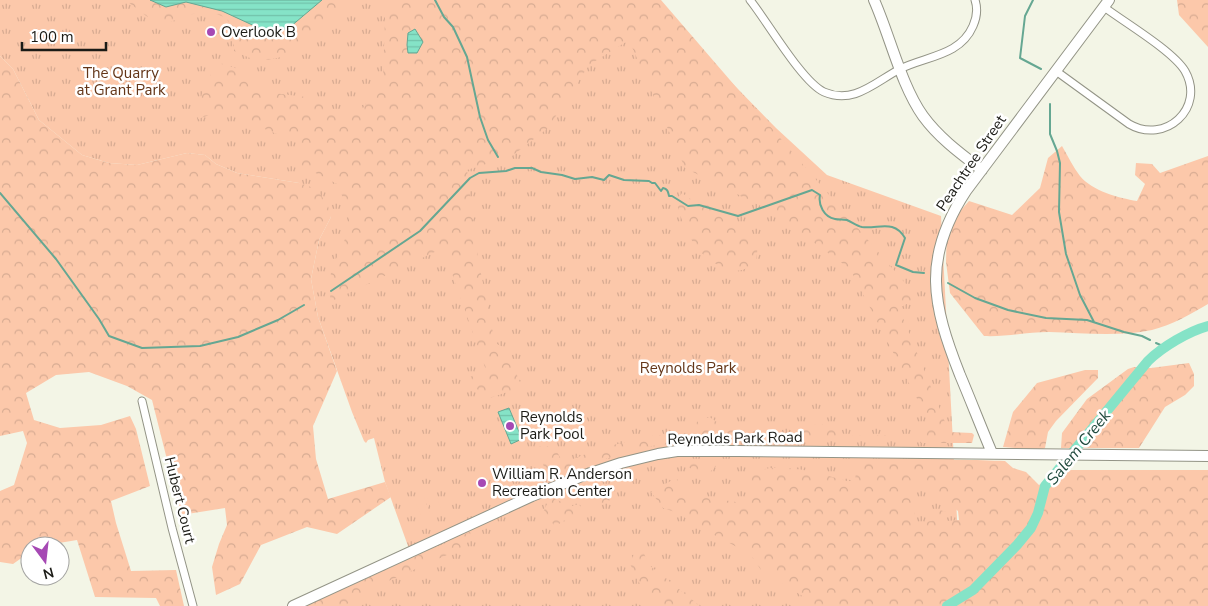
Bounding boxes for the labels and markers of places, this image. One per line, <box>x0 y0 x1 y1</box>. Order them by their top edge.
place label: Overlook B <box>221 22 296 42</box>
marker: Overlook B <box>205 26 217 38</box>
place label: Reynolds Park Pool <box>520 407 585 444</box>
marker: Reynolds Park Pool <box>504 420 516 432</box>
place label: William R. Anderson Recreation Center <box>492 464 632 501</box>
marker: William R. Anderson Recreation Center <box>476 477 488 489</box>

